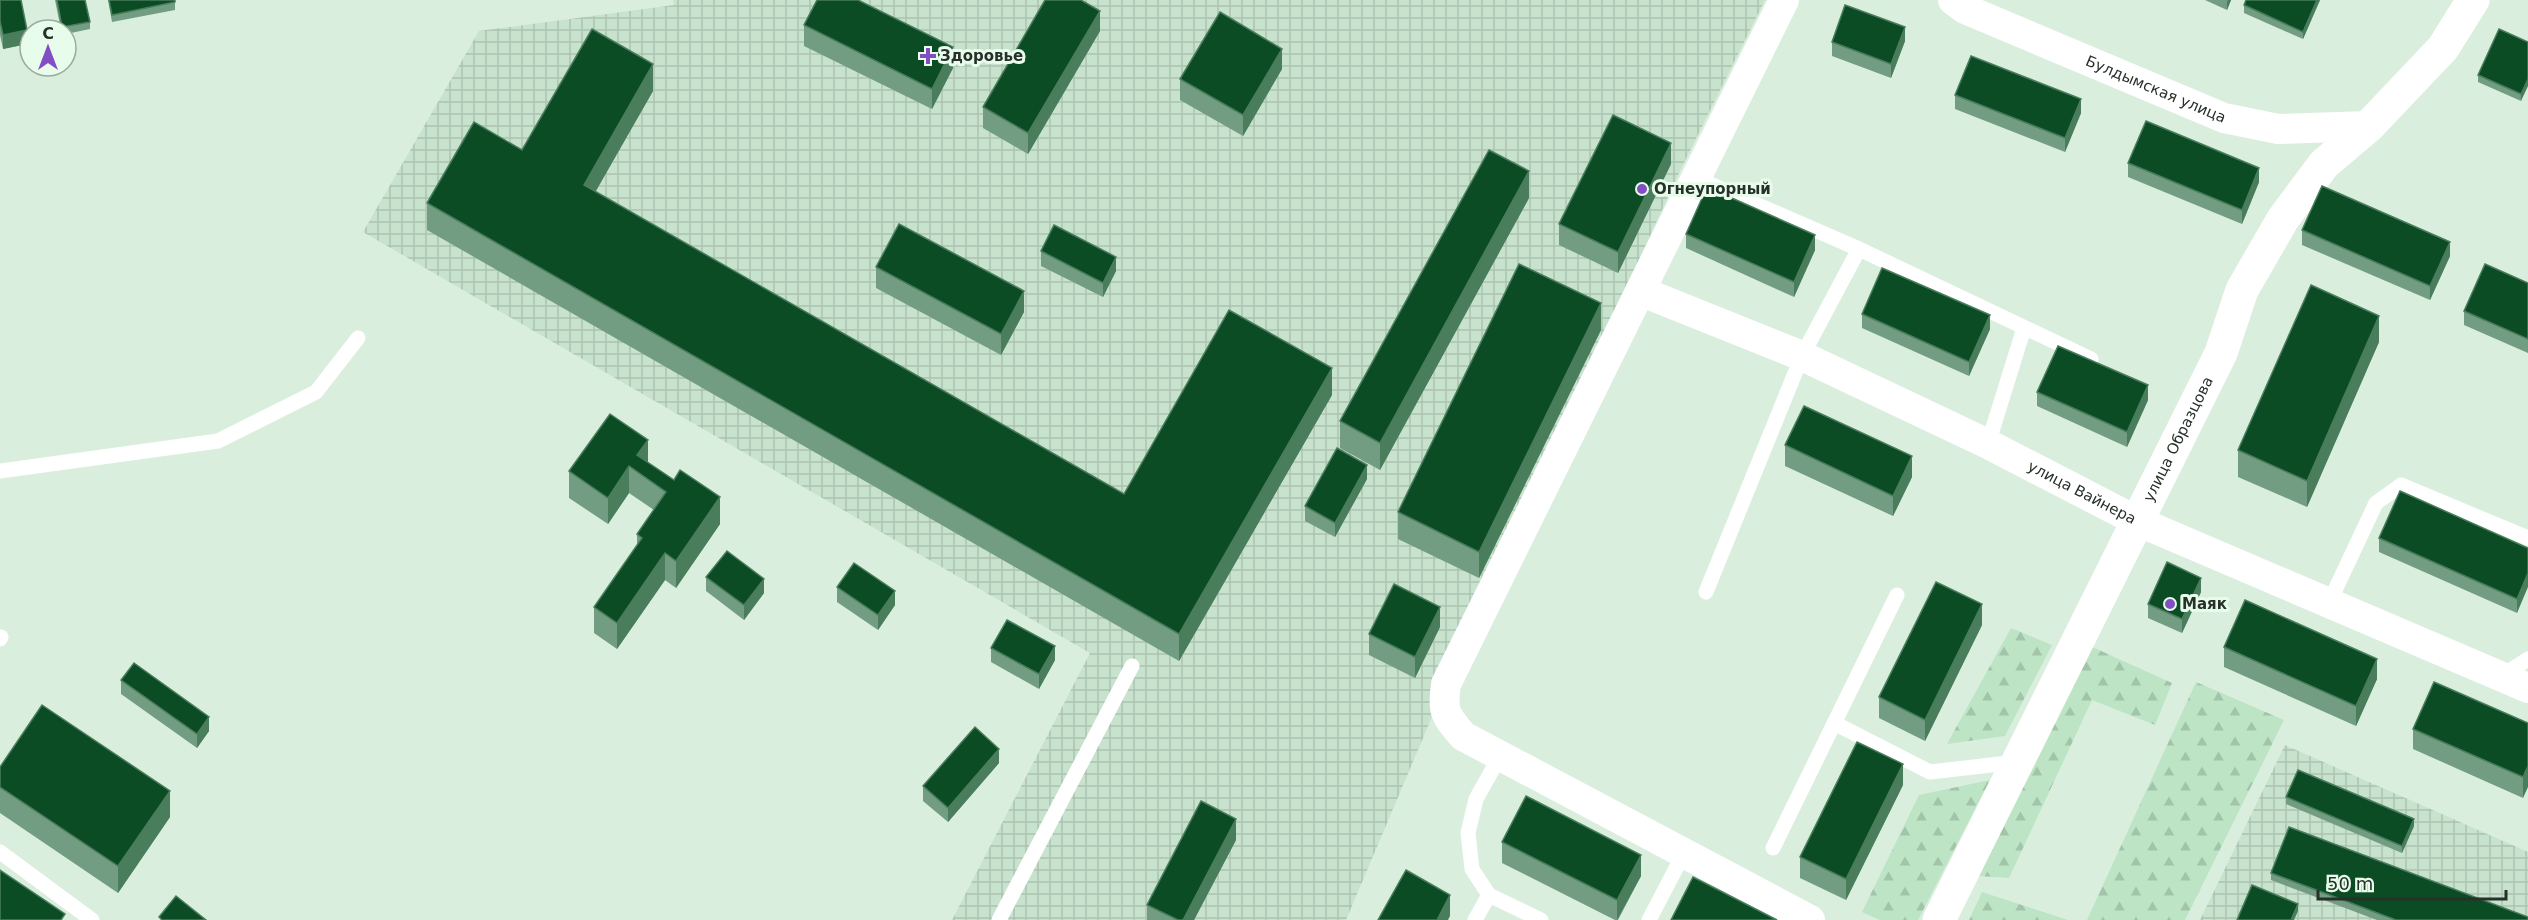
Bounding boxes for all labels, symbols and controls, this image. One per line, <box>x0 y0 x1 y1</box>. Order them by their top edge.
north arrow <box>18 18 78 78</box>
text: С <box>42 24 54 43</box>
place label: Здоровье <box>940 47 1023 65</box>
marker: Здоровье <box>921 49 935 63</box>
street label: Булдымская улица <box>2083 52 2229 127</box>
place label: Огнеупорный <box>1654 180 1771 198</box>
marker: Огнеупорный <box>1635 182 1649 196</box>
street label: улица Образцова <box>2139 374 2217 505</box>
street label: улица Вайнера <box>2025 457 2139 528</box>
place label: Маяк <box>2182 595 2227 613</box>
marker: Маяк <box>2163 597 2177 611</box>
scale bar <box>2318 863 2506 901</box>
text: 50 m <box>2327 873 2373 894</box>

